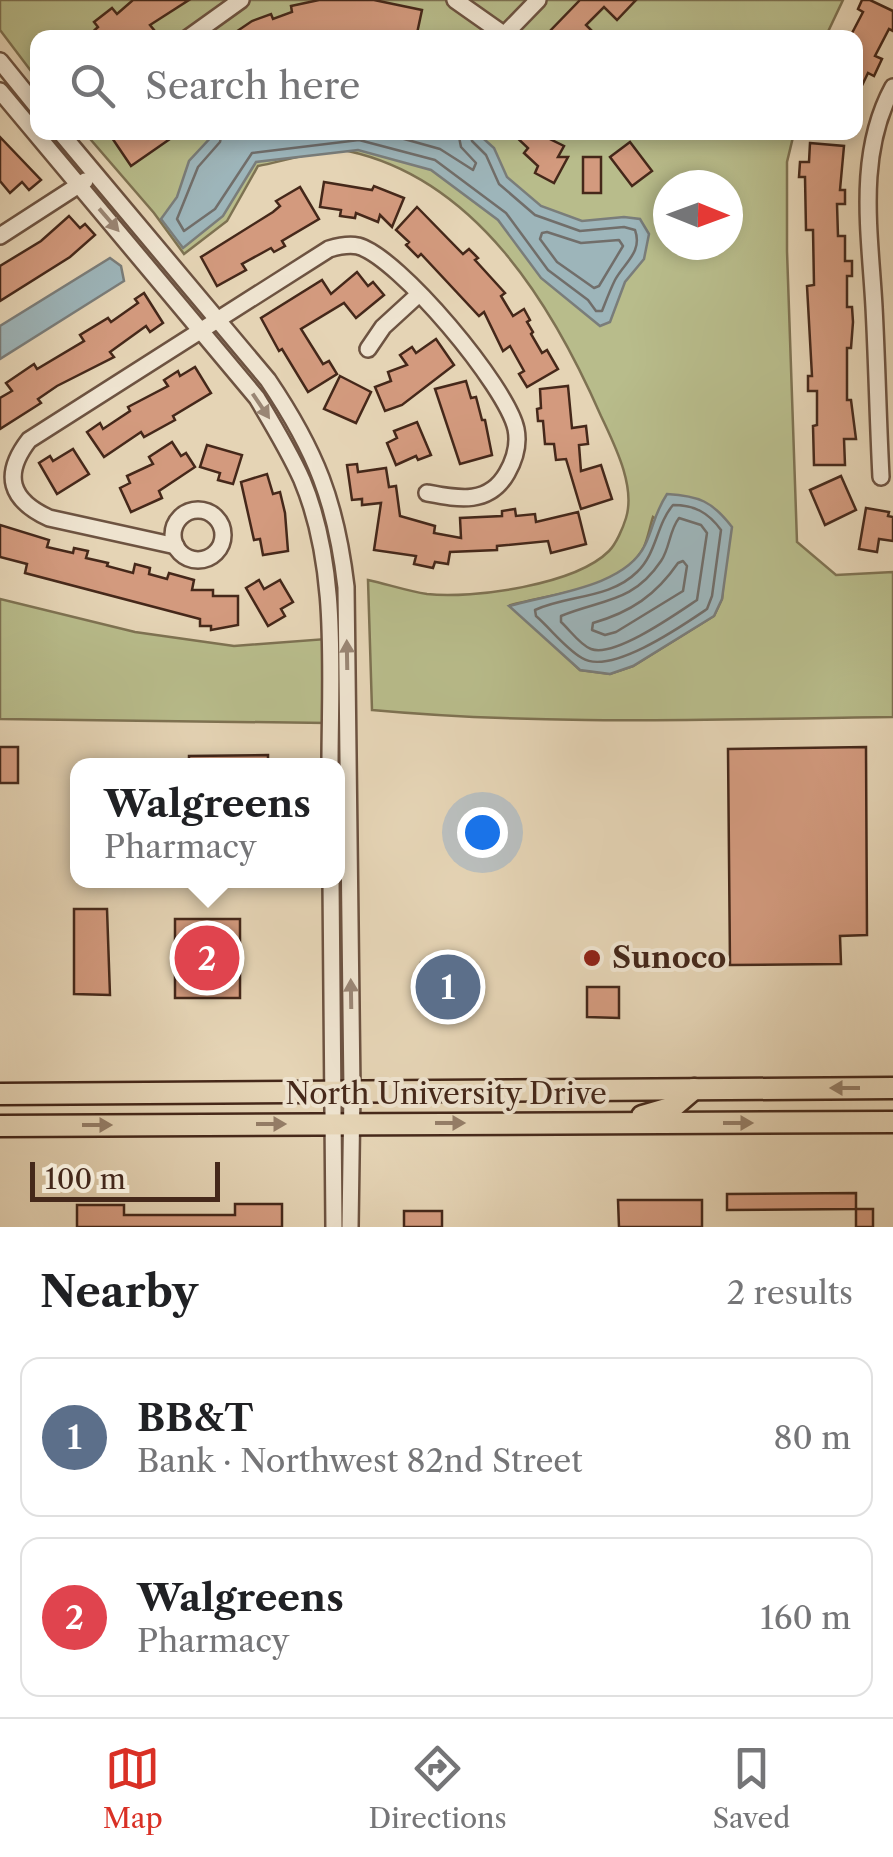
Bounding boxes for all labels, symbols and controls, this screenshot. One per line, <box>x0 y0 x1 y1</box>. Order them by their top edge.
search box <box>30 30 863 140</box>
icon: search <box>65 58 120 113</box>
text: Search here <box>145 62 360 109</box>
north arrow <box>653 170 743 260</box>
one-way arrow <box>98 208 120 233</box>
one-way arrow <box>251 393 270 420</box>
one-way arrow <box>339 638 355 670</box>
popup <box>70 758 345 888</box>
text: Walgreens <box>104 780 311 827</box>
your location <box>457 807 508 858</box>
text: Pharmacy <box>104 827 256 866</box>
pin: 2 <box>174 920 240 996</box>
place label: Sunoco <box>612 939 726 976</box>
marker: Sunoco <box>581 947 603 969</box>
pin: 1 <box>416 950 480 1024</box>
one-way arrow <box>343 977 359 1009</box>
street label: North University Drive <box>285 1075 607 1112</box>
one-way arrow <box>829 1080 861 1096</box>
one-way arrow <box>723 1115 755 1131</box>
one-way arrow <box>255 1116 287 1132</box>
one-way arrow <box>434 1116 466 1132</box>
one-way arrow <box>82 1117 114 1133</box>
scale bar <box>30 1157 220 1202</box>
text: 100 m <box>45 1162 126 1196</box>
text: Nearby <box>40 1266 198 1318</box>
text: 2 results <box>727 1273 853 1312</box>
text: BB&T <box>137 1394 254 1441</box>
text: 1 <box>67 1418 82 1457</box>
text: 80 m <box>773 1418 851 1457</box>
text: Bank · Northwest 82nd Street <box>137 1441 583 1480</box>
text: Walgreens <box>137 1574 344 1621</box>
text: 2 <box>65 1598 84 1637</box>
text: 160 m <box>760 1598 851 1637</box>
text: Pharmacy <box>137 1621 289 1660</box>
tab: Map <box>103 1741 163 1835</box>
tab: Directions <box>368 1741 507 1835</box>
tab: Saved <box>712 1741 790 1835</box>

